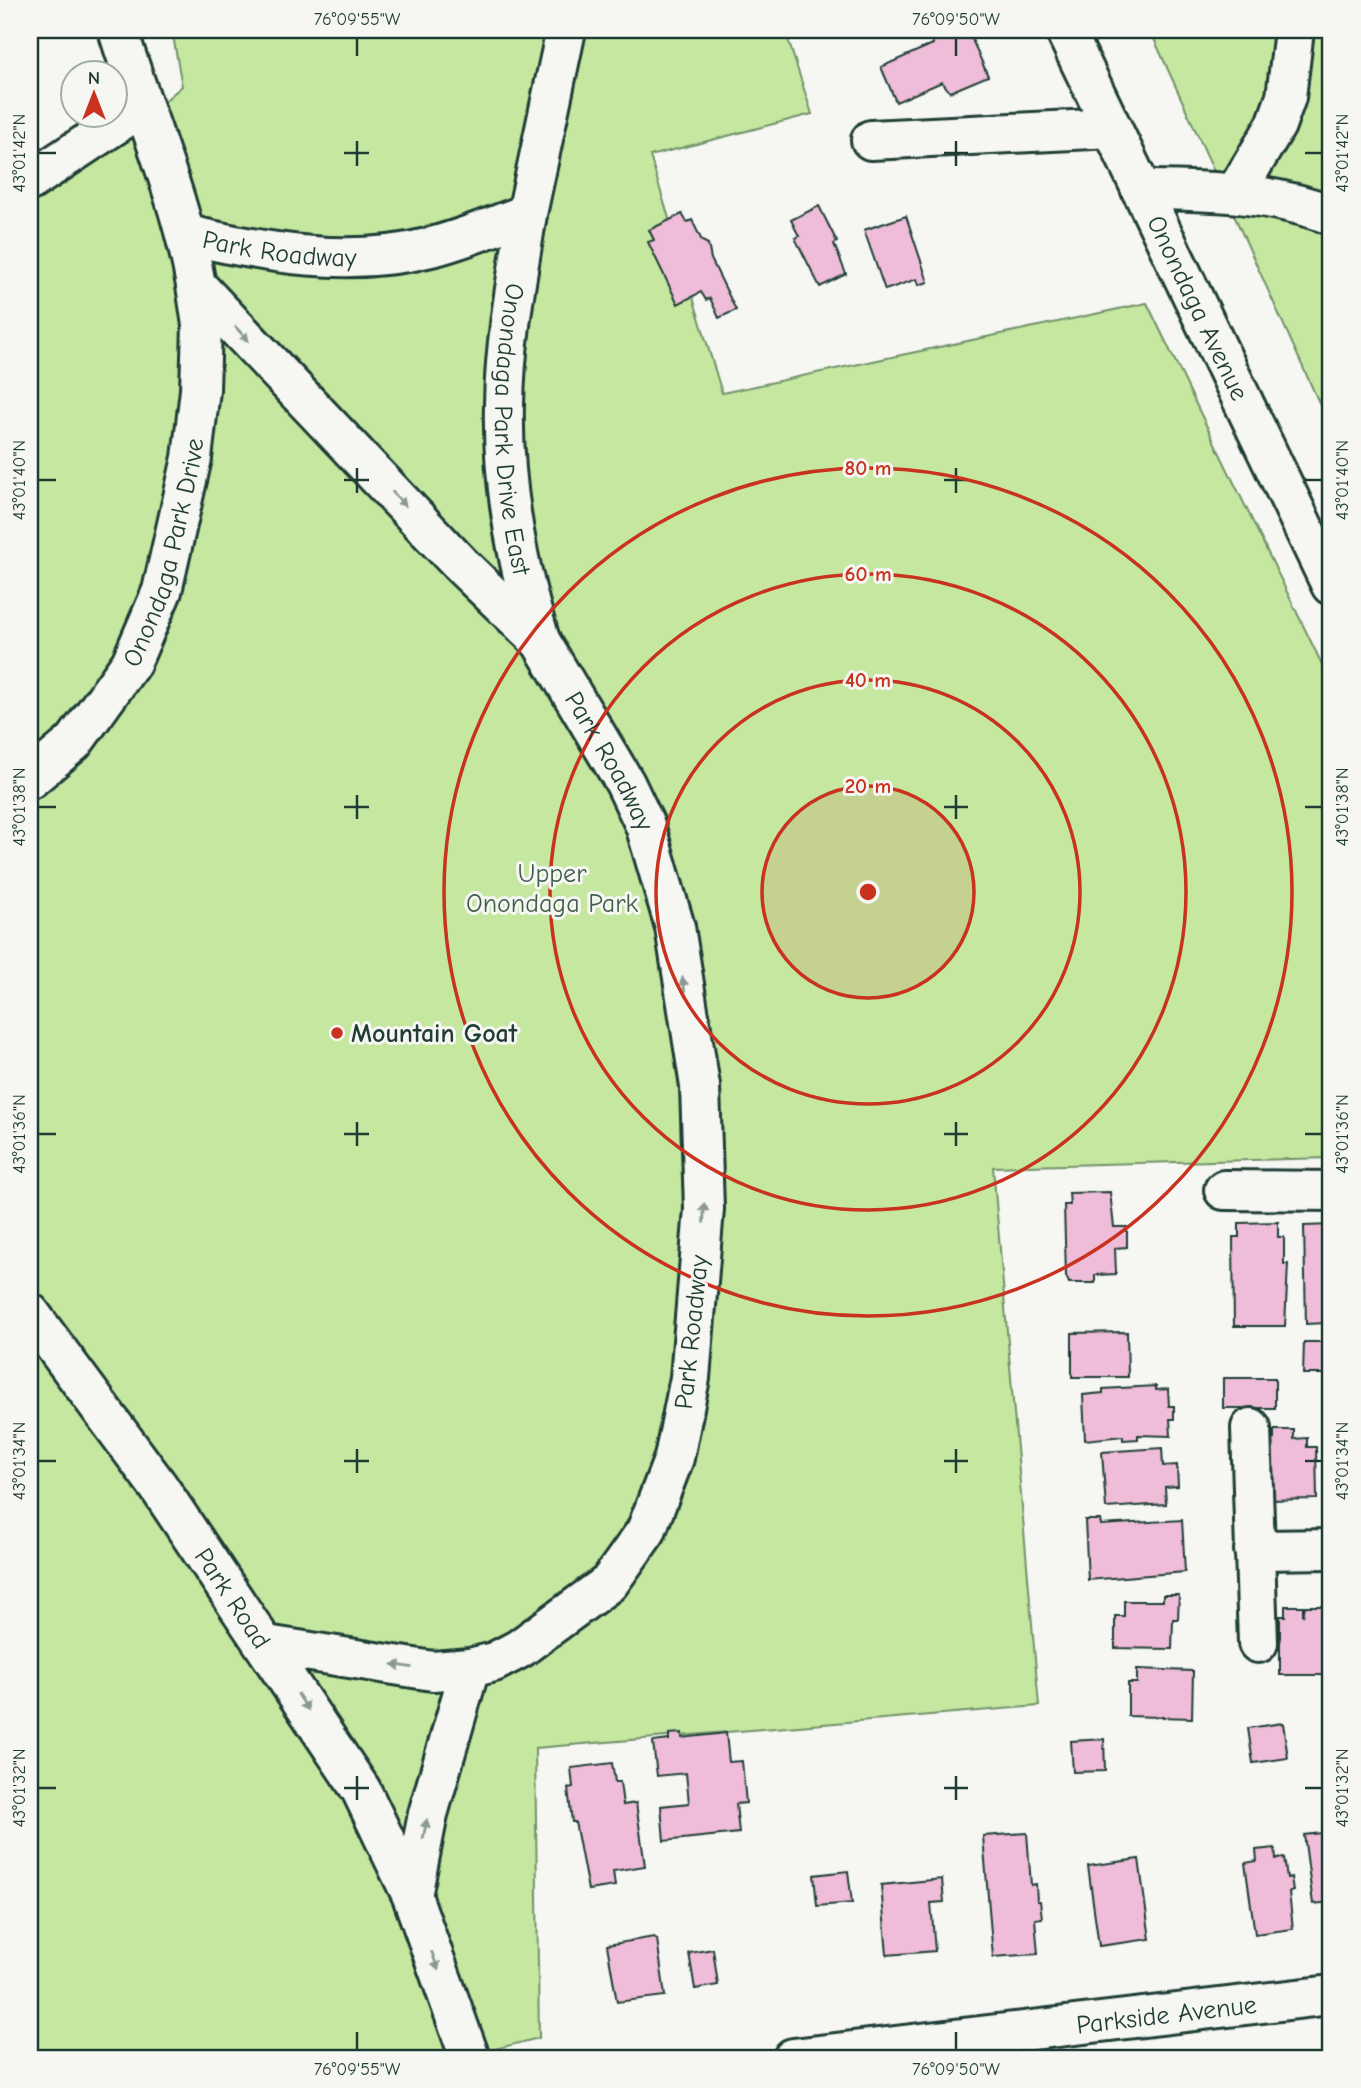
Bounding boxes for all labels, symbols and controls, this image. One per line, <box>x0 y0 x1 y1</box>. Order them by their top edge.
text: 76°09'55"W <box>314 9 401 30</box>
text: 76°09'50"W <box>912 9 1000 30</box>
north arrow <box>60 60 130 130</box>
text: N <box>88 67 100 89</box>
text: 43°01'42"N <box>9 114 30 192</box>
text: 43°01'42"N <box>1332 114 1353 192</box>
street label: Onondaga Avenue <box>1140 211 1254 406</box>
street label: Park Roadway <box>200 225 357 273</box>
street label: Onondaga Park Drive East <box>488 281 537 579</box>
one-way arrow <box>234 325 250 342</box>
street label: Onondaga Park Drive <box>117 437 210 671</box>
text: 43°01'40"N <box>9 440 30 520</box>
text: 43°01'40"N <box>1332 440 1353 520</box>
text: 80 m <box>845 456 891 480</box>
one-way arrow <box>390 490 406 507</box>
text: 60 m <box>844 562 892 586</box>
text: 40 m <box>845 668 891 692</box>
street label: Park Roadway <box>558 686 660 836</box>
text: 43°01'38"N <box>9 767 30 847</box>
text: 43°01'38"N <box>1332 767 1353 847</box>
text: 20 m <box>845 774 891 798</box>
park label: Upper Onondaga Park <box>466 859 638 919</box>
centre of rings <box>856 880 880 904</box>
one-way arrow <box>678 976 689 998</box>
place label: Mountain Goat <box>351 1019 518 1049</box>
marker: Mountain Goat <box>329 1025 345 1041</box>
text: 43°01'36"N <box>9 1094 30 1174</box>
text: 43°01'36"N <box>1332 1094 1353 1174</box>
one-way arrow <box>698 1202 709 1224</box>
street label: Park Roadway <box>669 1253 715 1411</box>
text: 43°01'34"N <box>9 1422 30 1500</box>
text: 43°01'34"N <box>1332 1422 1353 1500</box>
street label: Park Road <box>188 1543 276 1655</box>
one-way arrow <box>391 1660 413 1671</box>
one-way arrow <box>297 1693 310 1712</box>
text: 43°01'32"N <box>9 1748 30 1828</box>
text: 43°01'32"N <box>1332 1748 1353 1828</box>
one-way arrow <box>420 1818 431 1840</box>
one-way arrow <box>430 1950 441 1971</box>
street label: Parkside Avenue <box>1075 1990 1258 2041</box>
text: 76°09'55"W <box>314 2059 401 2080</box>
text: 76°09'50"W <box>912 2059 1000 2080</box>

